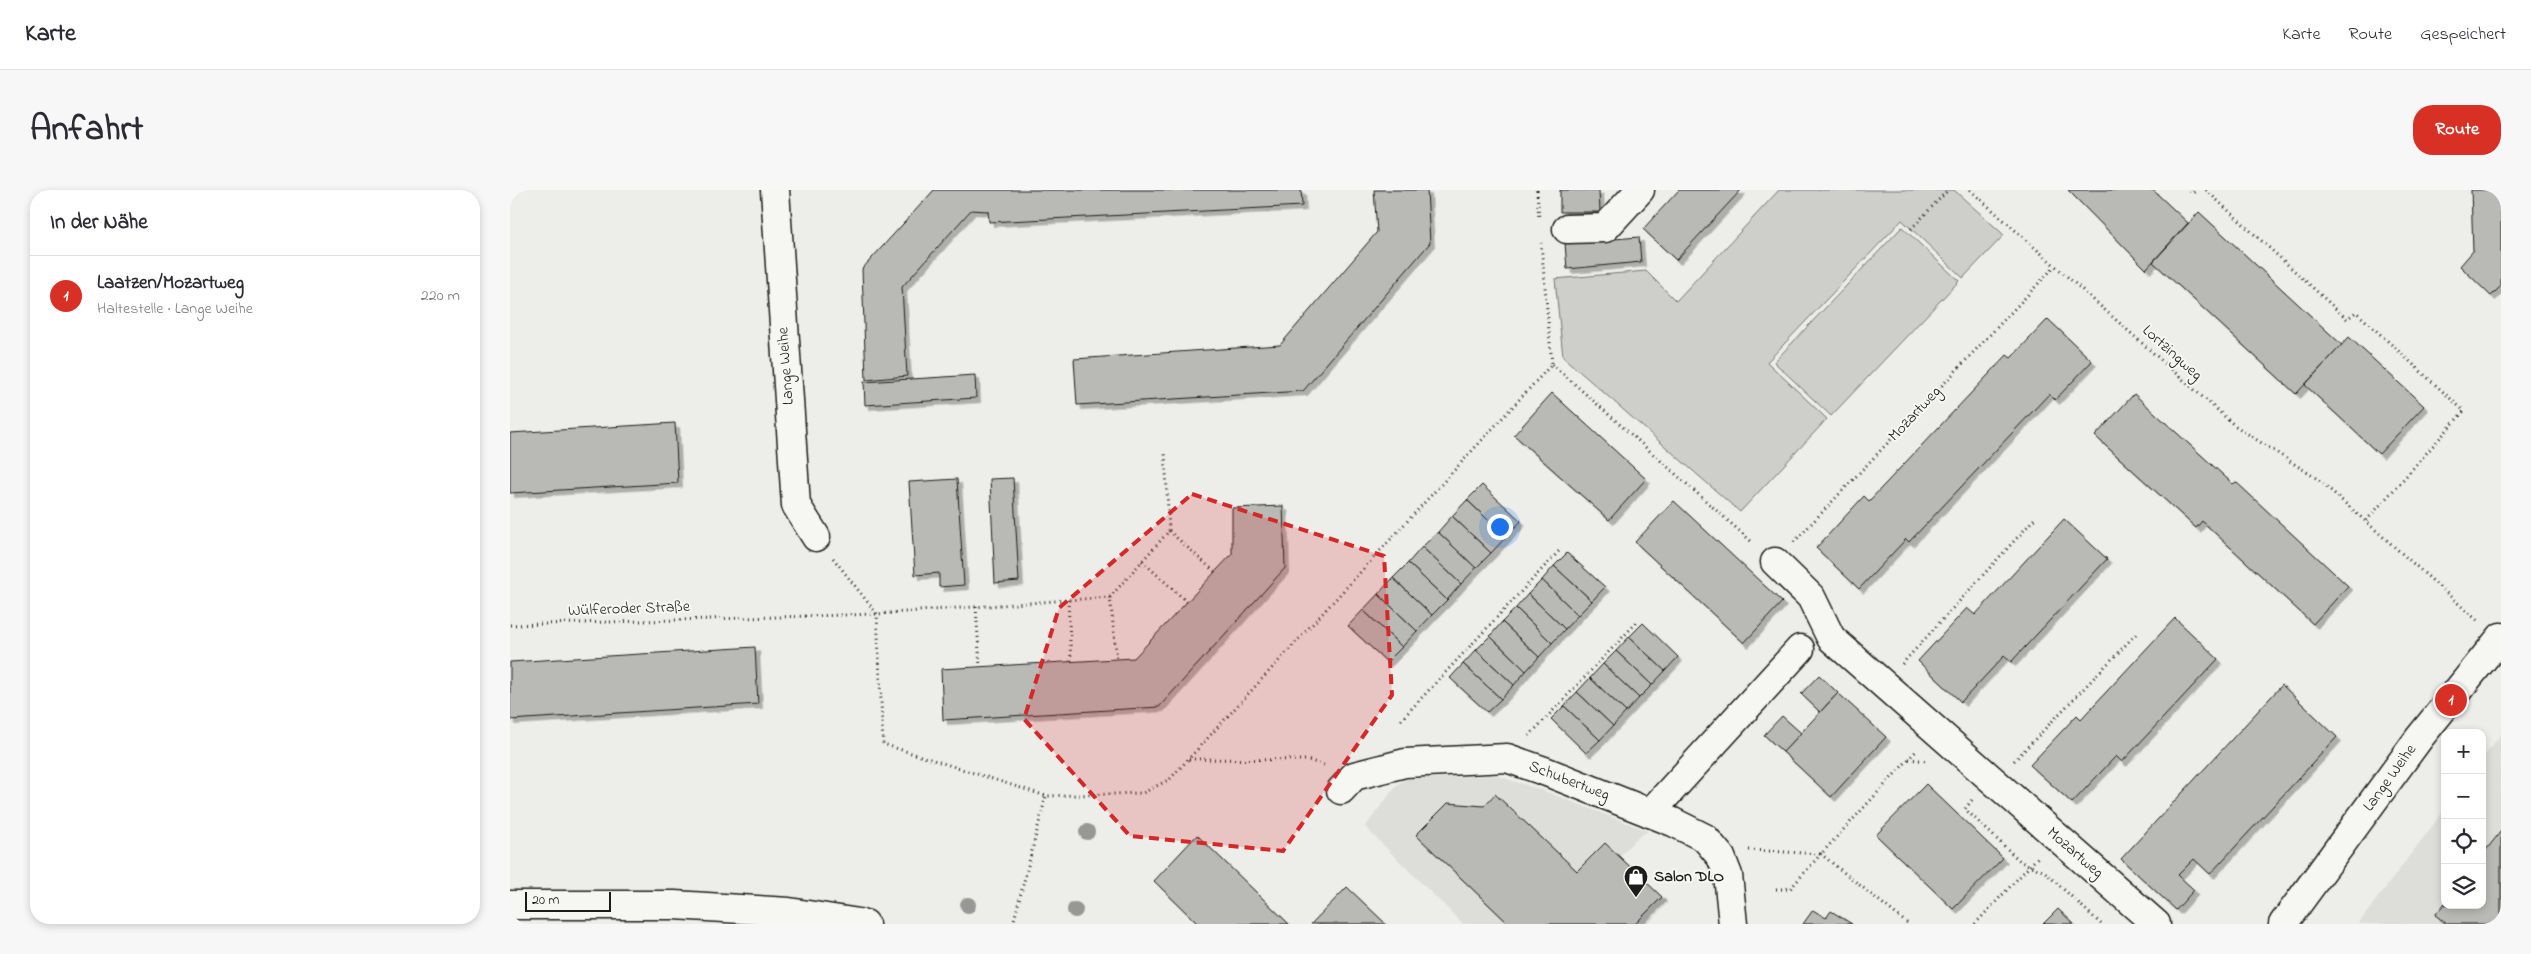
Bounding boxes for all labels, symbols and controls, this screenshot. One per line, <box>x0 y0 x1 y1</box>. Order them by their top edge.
text: Karte <box>25 17 76 52</box>
text: Karte <box>2282 22 2320 48</box>
text: Route <box>2348 22 2392 48</box>
text: Gespeichert <box>2420 22 2506 48</box>
text: Anfahrt <box>30 105 143 156</box>
button: Route <box>2413 105 2501 155</box>
text: In der Nähe <box>50 208 148 238</box>
text: Laatzen/Mozartweg <box>97 270 244 297</box>
text: 1 <box>63 284 69 308</box>
text: 220 m <box>421 284 460 308</box>
text: Haltestelle · Lange Weihe <box>97 297 253 321</box>
street label: Lortzingweg <box>2136 319 2208 387</box>
street label: Lange Weihe <box>771 325 801 406</box>
street label: Mozartweg <box>1883 381 1947 447</box>
your location <box>1487 514 1513 540</box>
street label: Wülferoder Straße <box>568 595 691 623</box>
pin: 1 <box>2435 681 2467 719</box>
map controls <box>2441 729 2486 909</box>
button: + <box>2441 729 2486 774</box>
street label: Lange Weihe <box>2357 739 2423 817</box>
street label: Schubertweg <box>1525 755 1613 807</box>
button: − <box>2441 774 2486 819</box>
button: locate <box>2441 819 2486 864</box>
street label: Mozartweg <box>2041 821 2109 885</box>
shop icon: Salon DLO <box>1623 864 1649 898</box>
button: layers <box>2441 864 2486 909</box>
place label: Salon DLO <box>1654 865 1724 889</box>
scale bar <box>525 889 611 912</box>
text: 20 m <box>532 890 559 911</box>

